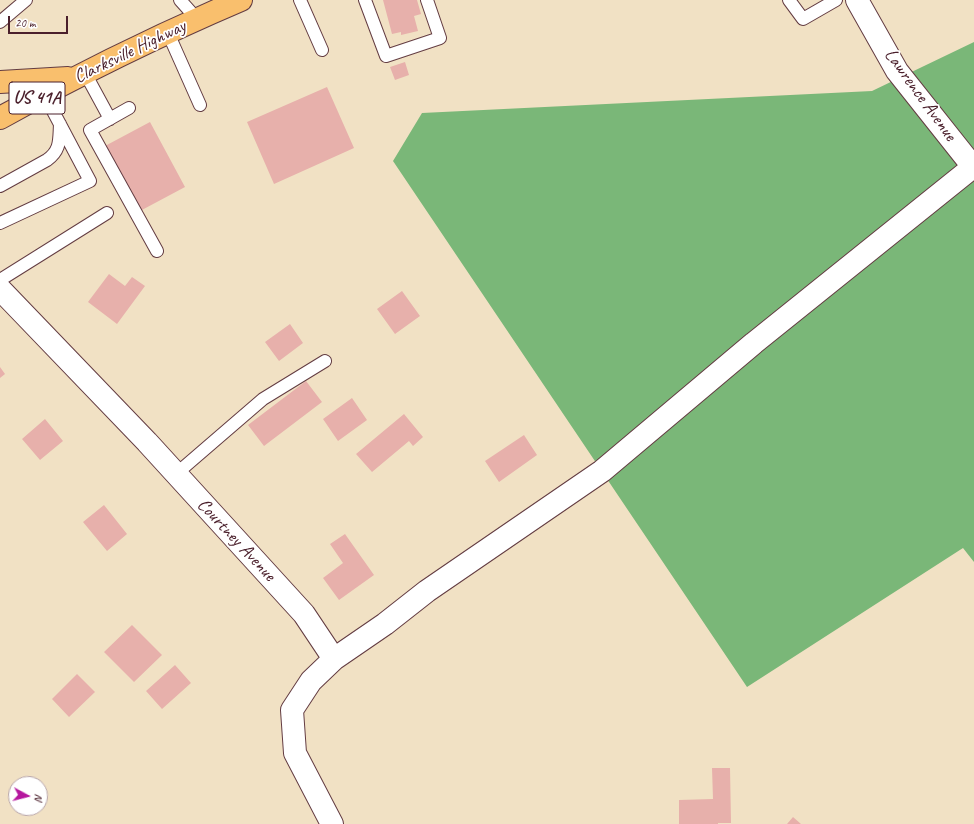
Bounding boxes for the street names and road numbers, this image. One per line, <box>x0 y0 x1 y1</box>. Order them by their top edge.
street label: Clarksville Highway <box>70 15 190 89</box>
street label: Lawrence Avenue <box>879 44 961 146</box>
road number: US 41A <box>9 82 65 114</box>
street label: Courtney Avenue <box>192 494 280 586</box>

